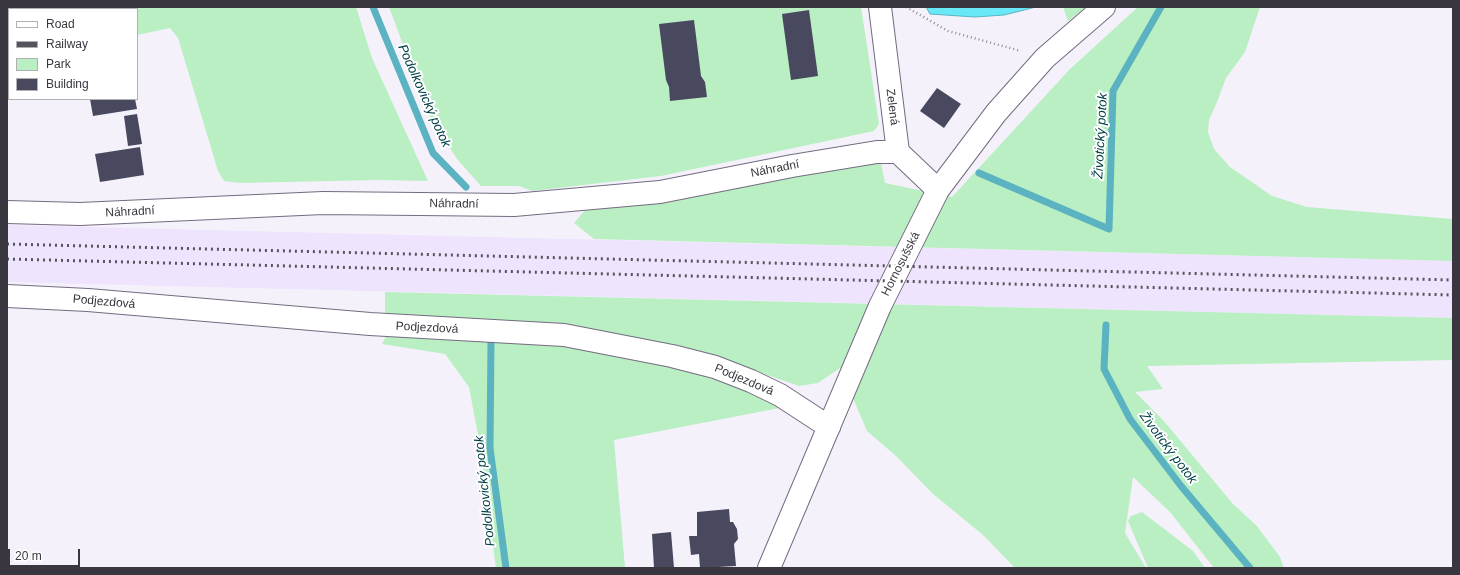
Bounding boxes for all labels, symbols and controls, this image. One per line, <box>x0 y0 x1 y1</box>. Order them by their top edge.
legend <box>8 8 138 100</box>
text: Road <box>46 17 75 31</box>
text: Railway <box>46 37 88 51</box>
water label: Podolkovický potok <box>394 42 454 150</box>
text: Park <box>46 57 71 71</box>
text: Building <box>46 77 89 91</box>
street label: Zelená <box>883 88 901 126</box>
water label: Životický potok <box>1091 93 1111 179</box>
street label: Náhradní <box>749 157 801 181</box>
street label: Náhradní <box>429 196 479 212</box>
street label: Náhradní <box>105 204 155 220</box>
street label: Hornosušská <box>879 230 923 298</box>
street label: Podjezdová <box>72 292 136 312</box>
street label: Podjezdová <box>395 319 459 337</box>
street label: Podjezdová <box>712 361 776 399</box>
water label: Životický potok <box>1136 409 1200 487</box>
water label: Podolkovický potok <box>471 435 499 547</box>
scale bar <box>10 541 82 567</box>
text: 20 m <box>15 549 42 563</box>

